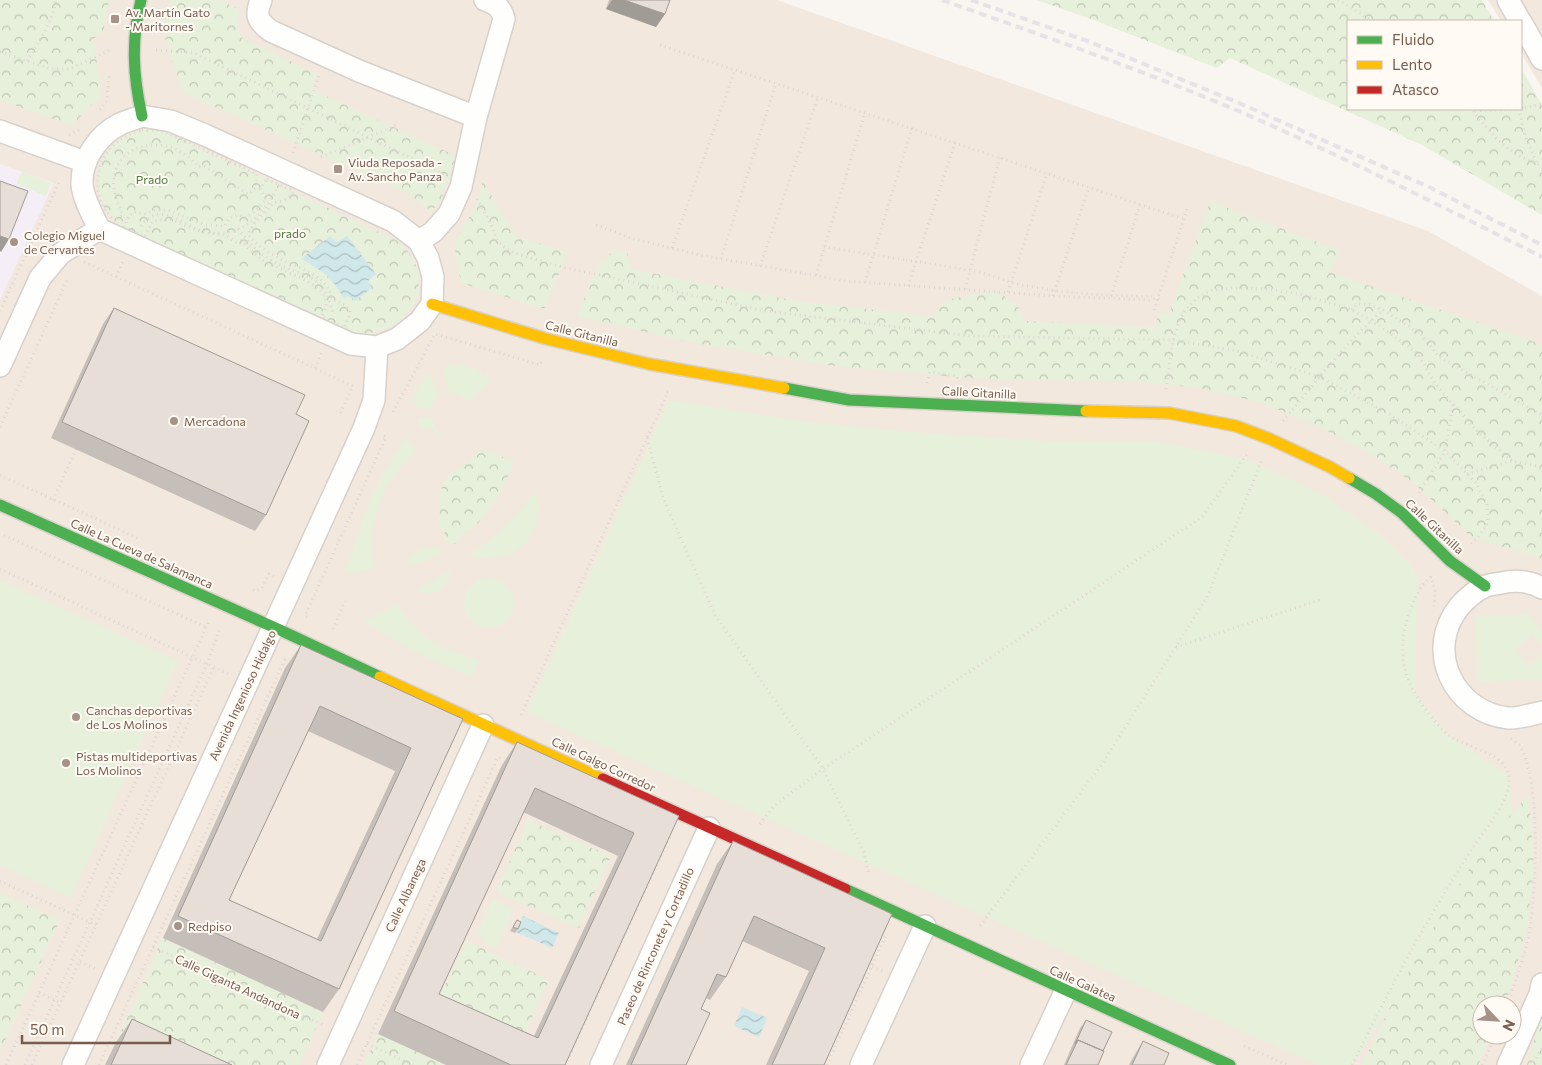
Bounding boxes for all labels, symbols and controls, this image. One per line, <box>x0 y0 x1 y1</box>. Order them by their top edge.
place label: Av. Martín Gato - Maritornes <box>125 5 210 33</box>
marker: Av. Martín Gato - Maritornes <box>109 13 121 25</box>
legend <box>1347 20 1522 110</box>
text: Fluido <box>1392 30 1434 48</box>
text: Lento <box>1392 55 1432 73</box>
text: Atasco <box>1392 80 1439 98</box>
place label: Viuda Reposada - Av. Sancho Panza <box>348 155 442 183</box>
marker: Viuda Reposada - Av. Sancho Panza <box>332 163 344 175</box>
park label: Prado <box>136 172 168 186</box>
park label: prado <box>274 226 306 240</box>
place label: Colegio Miguel de Cervantes <box>24 228 105 256</box>
marker: Colegio Miguel de Cervantes <box>8 236 20 248</box>
street label: Calle Gitanilla <box>544 317 620 349</box>
street label: Calle Gitanilla <box>941 383 1017 401</box>
place label: Mercadona <box>184 414 246 428</box>
marker: Mercadona <box>168 415 180 427</box>
street label: Calle Gitanilla <box>1403 495 1467 557</box>
street label: Calle La Cueva de Salamanca <box>69 515 215 591</box>
street label: Avenida Ingenioso Hidalgo <box>206 628 278 762</box>
place label: Canchas deportivas de Los Molinos <box>86 703 192 731</box>
marker: Canchas deportivas de Los Molinos <box>70 711 82 723</box>
street label: Calle Galgo Corredor <box>550 734 658 794</box>
place label: Pistas multideportivas Los Molinos <box>76 749 197 777</box>
marker: Pistas multideportivas Los Molinos <box>60 757 72 769</box>
street label: Calle Albanega <box>382 856 428 934</box>
street label: Paseo de Rinconete y Cortadillo <box>614 865 696 1027</box>
place label: Redpiso <box>188 919 232 933</box>
marker: Redpiso <box>172 920 184 932</box>
street label: Calle Giganta Andandona <box>173 951 303 1021</box>
street label: Calle Galatea <box>1048 962 1118 1004</box>
north arrow <box>1472 995 1522 1045</box>
scale bar <box>22 1012 170 1044</box>
text: N <box>1499 1017 1519 1034</box>
text: 50 m <box>30 1020 64 1038</box>

